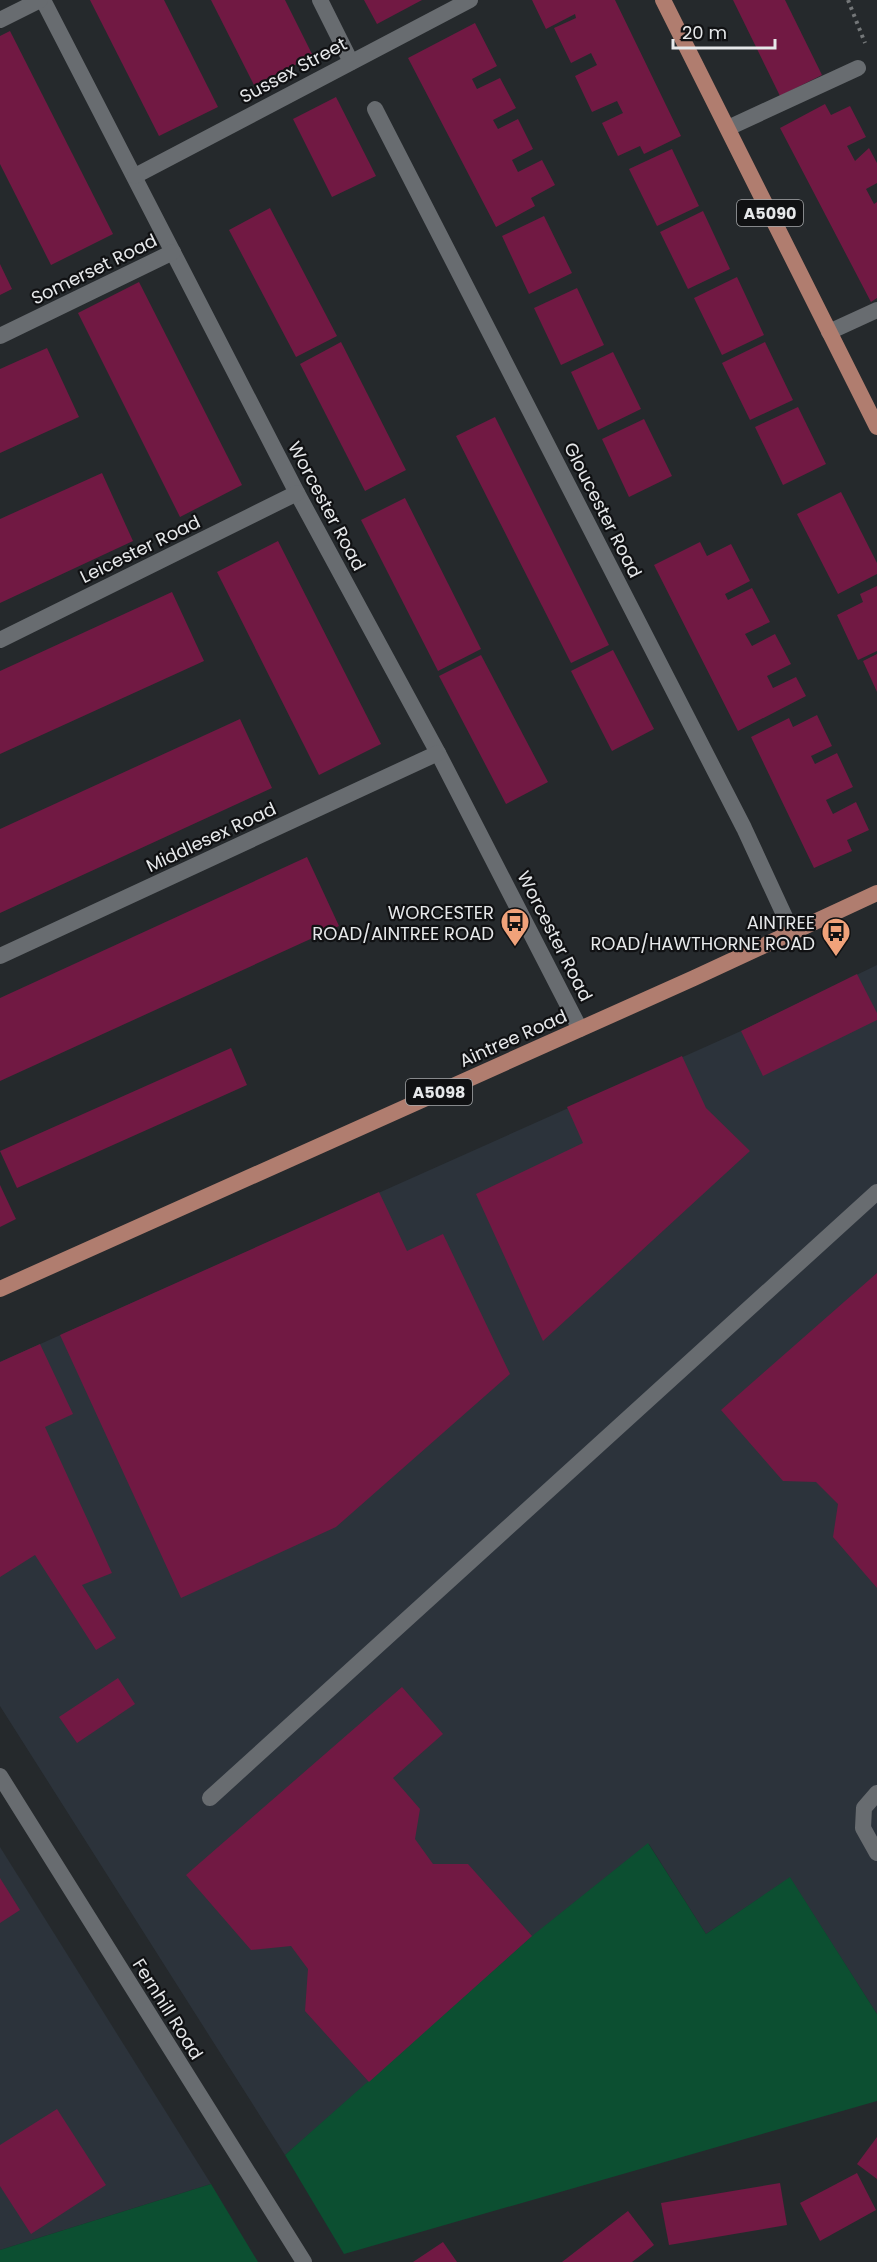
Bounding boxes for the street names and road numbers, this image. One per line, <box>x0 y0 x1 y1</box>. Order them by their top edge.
street label: Sussex Street <box>235 31 351 109</box>
road number: A5090 <box>737 200 803 226</box>
street label: Somerset Road <box>27 228 161 310</box>
street label: Worcester Road <box>282 437 372 575</box>
street label: Gloucester Road <box>558 438 648 582</box>
street label: Leicester Road <box>76 509 204 589</box>
street label: Middlesex Road <box>142 796 280 878</box>
street label: Worcester Road <box>511 866 599 1006</box>
street label: Aintree Road <box>455 1003 571 1073</box>
road number: A5098 <box>406 1079 472 1105</box>
street label: Fernhill Road <box>127 1954 209 2064</box>

